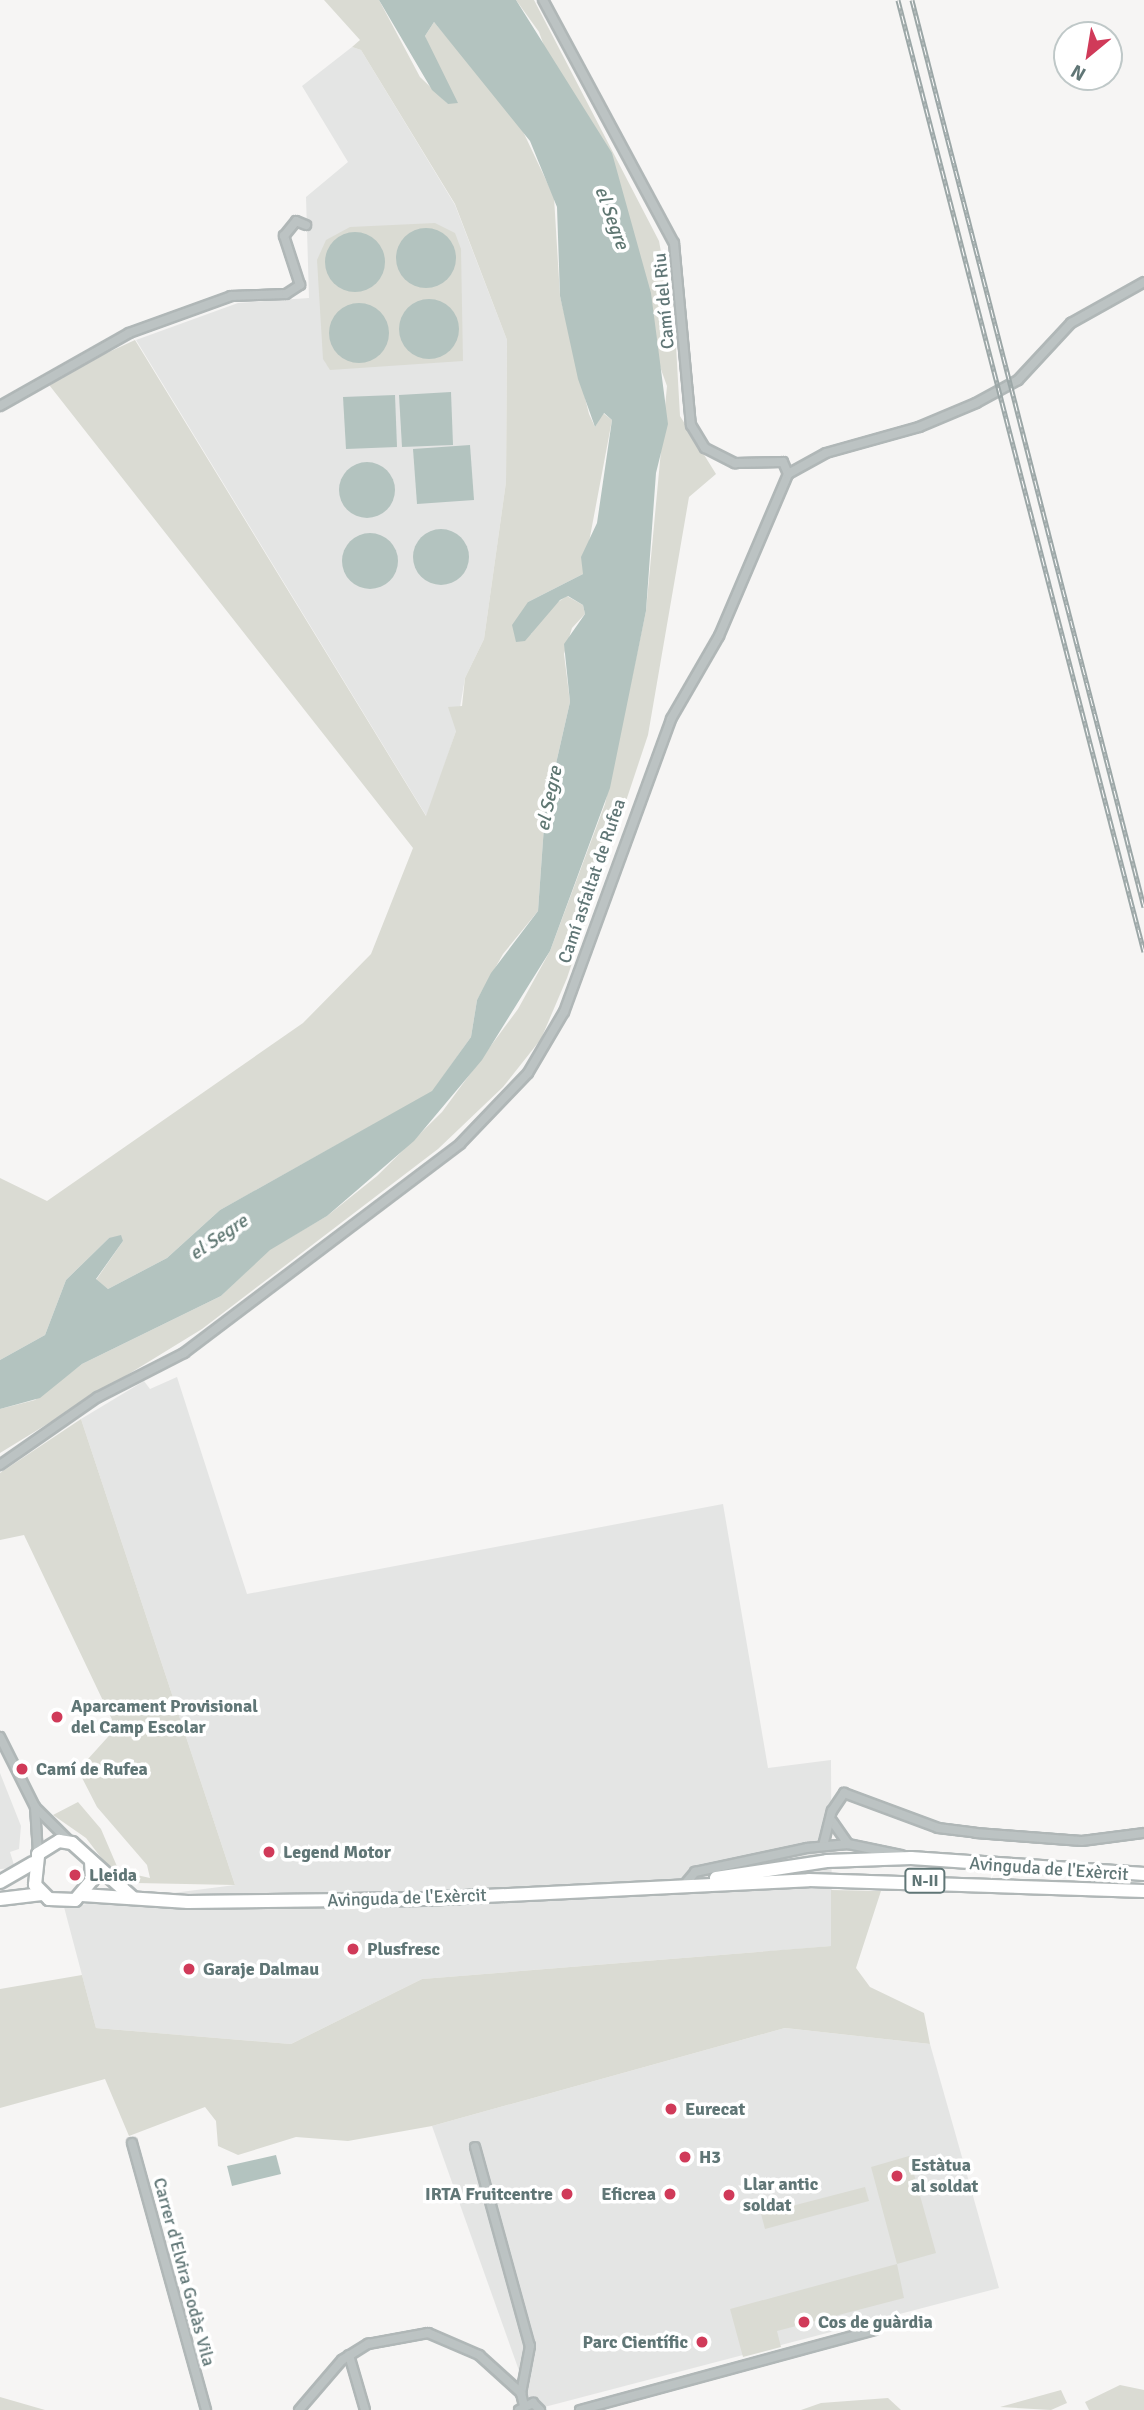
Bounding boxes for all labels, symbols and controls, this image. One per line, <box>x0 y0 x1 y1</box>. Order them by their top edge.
north arrow <box>1053 21 1123 91</box>
text: N <box>1067 59 1090 86</box>
water label: el Segre <box>589 183 633 253</box>
street label: Camí del Riu <box>649 252 679 350</box>
water label: el Segre <box>532 765 568 833</box>
street label: Camí asfaltat de Rufea <box>554 796 630 966</box>
water label: el Segre <box>185 1210 253 1266</box>
place label: Aparcament Provisional del Camp Escolar <box>71 1696 258 1738</box>
marker: Aparcament Provisional del Camp Escolar <box>49 1709 65 1725</box>
place label: Camí de Rufea <box>36 1758 148 1780</box>
marker: Camí de Rufea <box>14 1761 30 1777</box>
place label: Legend Motor <box>283 1841 391 1863</box>
marker: Legend Motor <box>261 1844 277 1860</box>
street label: Avinguda de l'Exèrcit <box>969 1853 1129 1885</box>
place label: Lleida <box>89 1864 137 1886</box>
marker: Lleida <box>67 1867 83 1883</box>
road number: N-II <box>904 1868 946 1894</box>
street label: Avinguda de l'Exèrcit <box>327 1884 487 1912</box>
place label: Plusfresc <box>367 1938 440 1960</box>
marker: Plusfresc <box>345 1941 361 1957</box>
place label: Garaje Dalmau <box>203 1958 319 1980</box>
marker: Garaje Dalmau <box>181 1961 197 1977</box>
place label: Eurecat <box>685 2098 745 2120</box>
marker: Eurecat <box>663 2101 679 2117</box>
place label: H3 <box>699 2146 721 2168</box>
marker: H3 <box>677 2149 693 2165</box>
place label: Estàtua al soldat <box>911 2155 978 2198</box>
marker: Estàtua al soldat <box>889 2168 905 2184</box>
place label: Llar antic soldat <box>743 2174 818 2216</box>
street label: Carrer d'Elvira Godàs Vila <box>148 2175 220 2369</box>
place label: IRTA Fruitcentre <box>425 2183 553 2205</box>
place label: Eficrea <box>601 2183 656 2205</box>
marker: IRTA Fruitcentre <box>559 2186 575 2202</box>
marker: Eficrea <box>662 2186 678 2202</box>
marker: Llar antic soldat <box>721 2187 737 2203</box>
place label: Cos de guàrdia <box>818 2311 933 2333</box>
marker: Cos de guàrdia <box>796 2314 812 2330</box>
place label: Parc Científic <box>583 2331 688 2353</box>
marker: Parc Científic <box>694 2334 710 2350</box>

